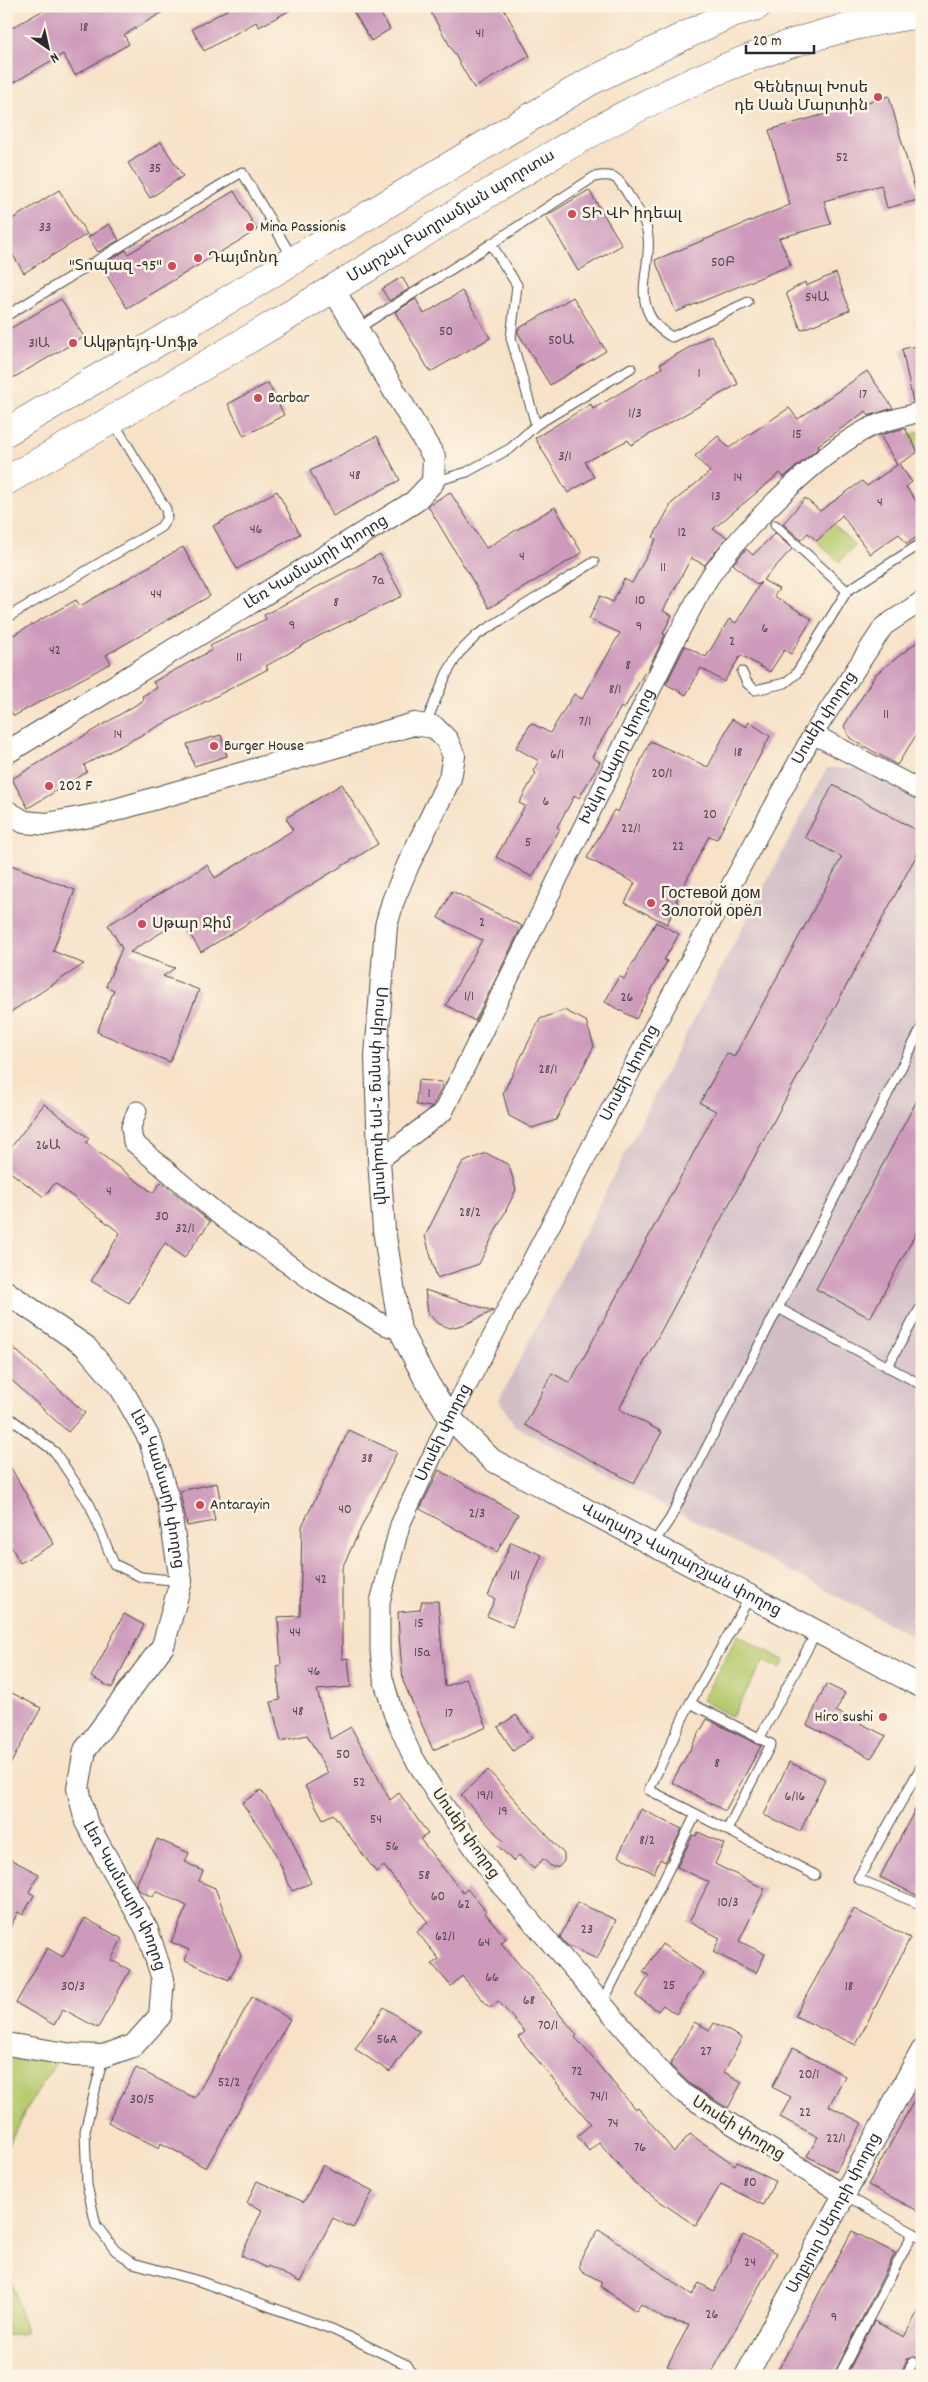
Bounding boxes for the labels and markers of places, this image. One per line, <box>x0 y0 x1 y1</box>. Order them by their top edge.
place label: Գեներալ Խոսե դե Սան Մարտին <box>734 77 868 118</box>
marker: Գեներալ Խոսե դե Սան Մարտին <box>872 91 884 103</box>
place label: ՏԻ ՎԻ իդեալ <box>582 203 683 226</box>
marker: ՏԻ ՎԻ իդեալ <box>566 208 578 220</box>
place label: Mina Passionis <box>260 216 346 239</box>
marker: Mina Passionis <box>244 221 256 233</box>
place label: Դայմոնդ <box>208 247 279 270</box>
marker: Դայմոնդ <box>192 252 204 264</box>
place label: "Տոպազ -95" <box>69 255 162 278</box>
marker: "Տոպազ -95" <box>166 260 178 272</box>
place label: Ակթրեյդ-Սոֆթ <box>83 332 198 355</box>
marker: Ակթրեյդ-Սոֆթ <box>67 337 79 349</box>
place label: Barbar <box>268 387 309 410</box>
marker: Barbar <box>252 392 264 404</box>
place label: Burger House <box>224 735 304 758</box>
marker: Burger House <box>208 740 220 752</box>
place label: 202 F <box>59 775 93 798</box>
marker: 202 F <box>43 780 55 792</box>
place label: Гостевой дом Золотой орёл <box>661 883 762 924</box>
marker: Гостевой дом Золотой орёл <box>645 897 657 909</box>
place label: Սթար Ջիմ <box>152 913 232 936</box>
marker: Սթար Ջիմ <box>136 918 148 930</box>
place label: Antarayin <box>210 1494 270 1517</box>
marker: Antarayin <box>194 1499 206 1511</box>
place label: Hiro sushi <box>815 1706 873 1729</box>
marker: Hiro sushi <box>877 1711 889 1723</box>

